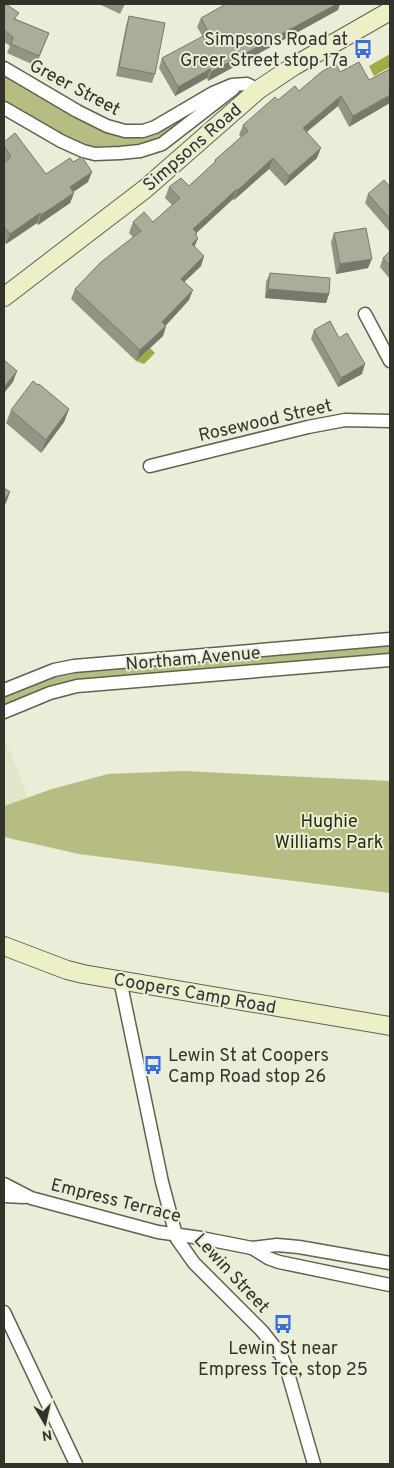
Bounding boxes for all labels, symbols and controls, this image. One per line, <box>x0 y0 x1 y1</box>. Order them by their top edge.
place label: Simpsons Road at Greer Street stop 17a <box>180 29 348 73</box>
bus stop icon: Simpsons Road at Greer Street stop 17a <box>352 38 374 60</box>
street label: Greer Street <box>25 55 124 122</box>
street label: Simpsons Road <box>139 99 247 197</box>
street label: Rosewood Street <box>196 395 334 448</box>
street label: Northam Avenue <box>125 642 262 677</box>
park label: Hughie Williams Park <box>275 811 383 855</box>
street label: Coopers Camp Road <box>112 969 278 1020</box>
place label: Lewin St at Coopers Camp Road stop 26 <box>168 1045 329 1089</box>
bus stop icon: Lewin St at Coopers Camp Road stop 26 <box>142 1054 164 1076</box>
street label: Empress Terrace <box>48 1174 183 1229</box>
street label: Lewin Street <box>188 1229 274 1319</box>
bus stop icon: Lewin St near Empress Tce, stop 25 <box>272 1313 294 1335</box>
place label: Lewin St near Empress Tce, stop 25 <box>198 1338 368 1382</box>
north arrow <box>20 1398 70 1448</box>
text: N <box>40 1425 53 1444</box>

